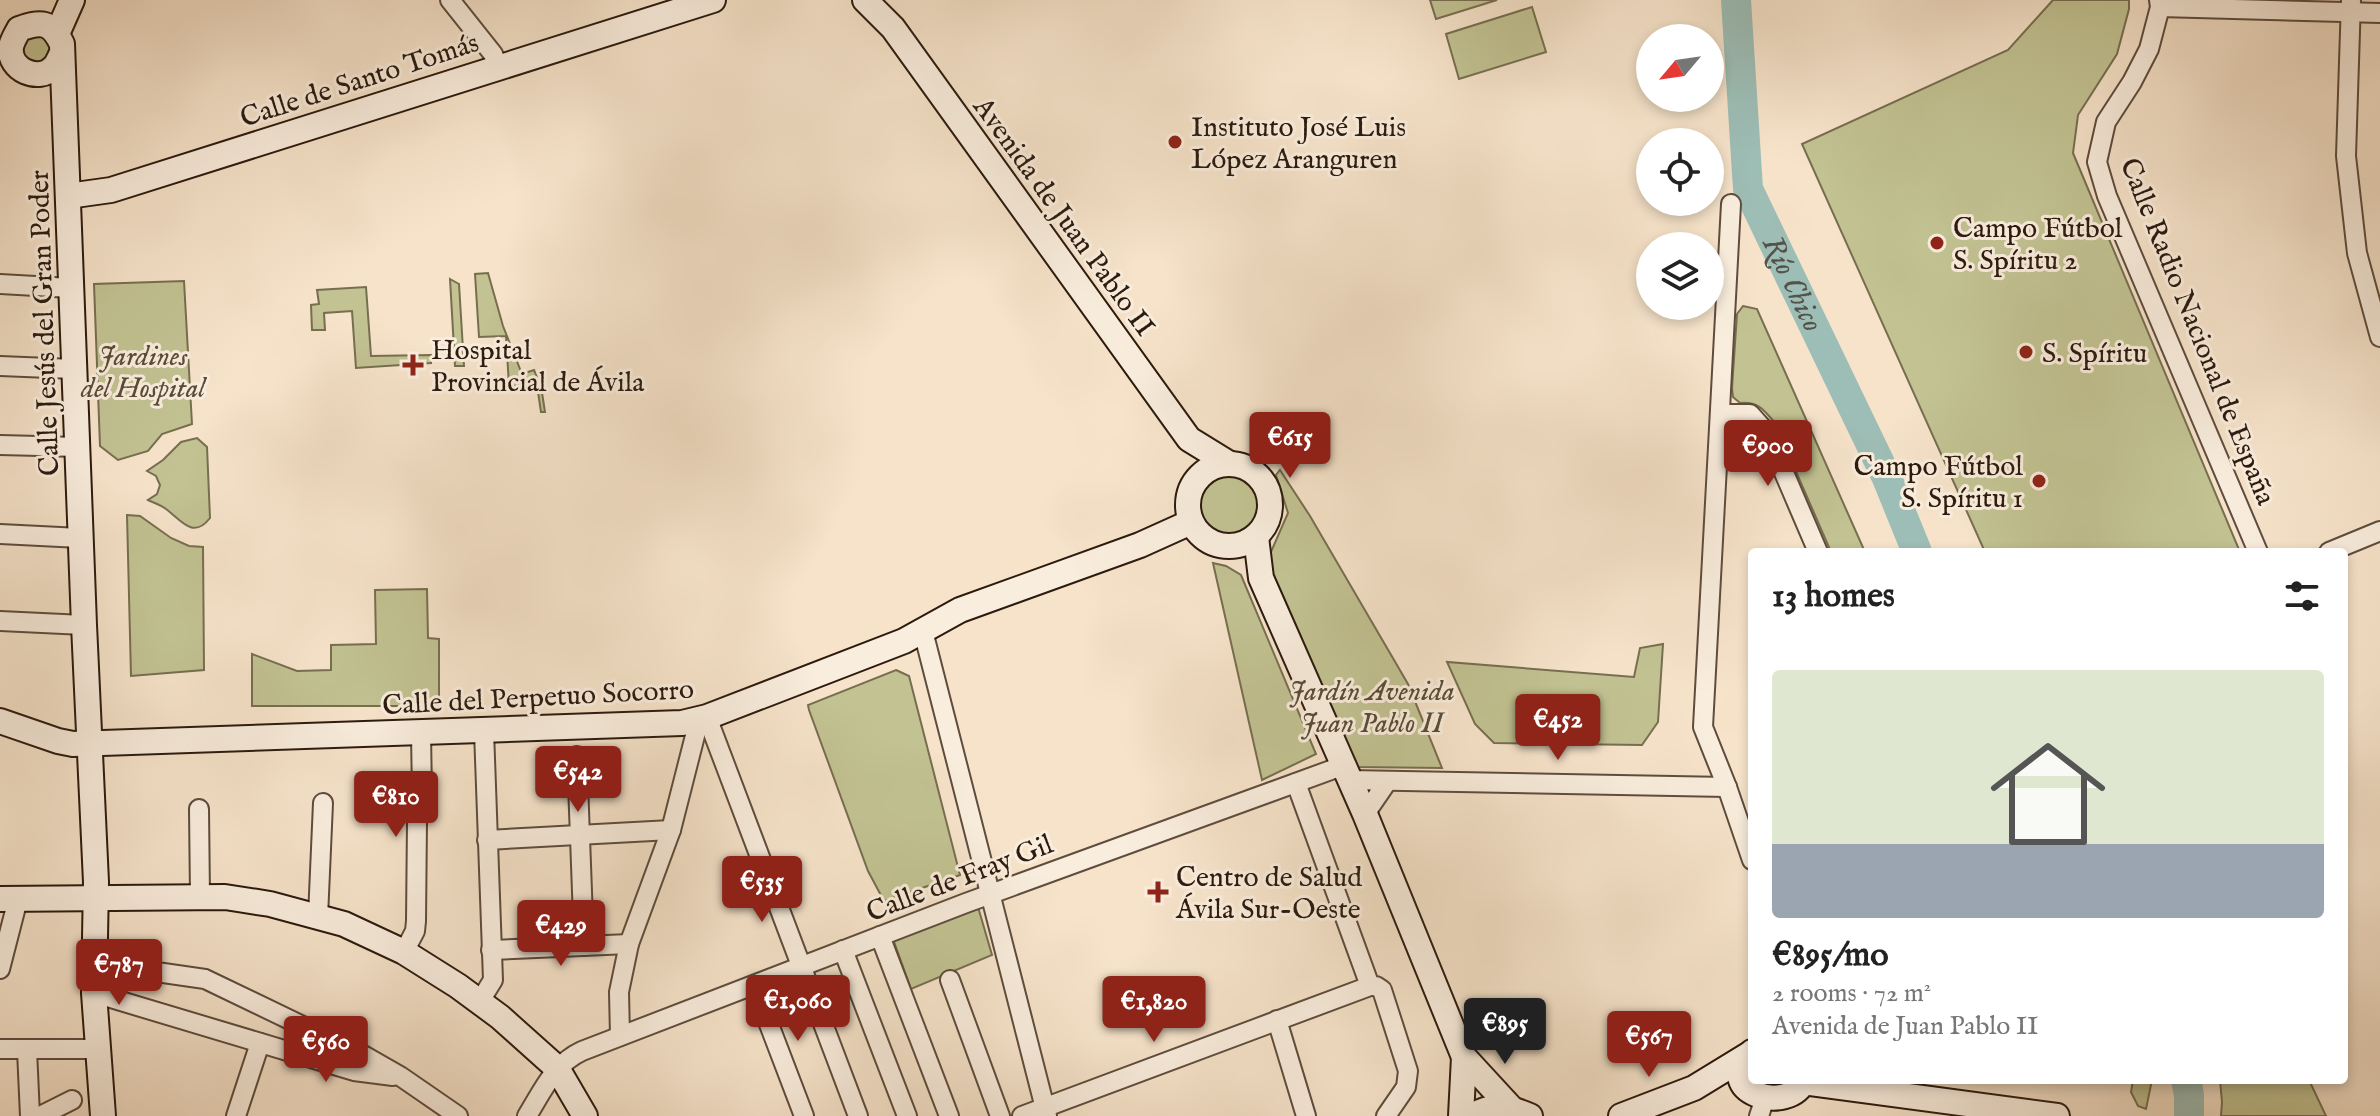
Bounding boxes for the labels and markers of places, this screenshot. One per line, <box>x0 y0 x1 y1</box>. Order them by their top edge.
place label: Instituto José Luis López Aranguren <box>1191 111 1406 178</box>
marker: Instituto José Luis López Aranguren <box>1166 133 1184 151</box>
place label: Campo Fútbol S. Spíritu 2 <box>1953 212 2123 279</box>
marker: Campo Fútbol S. Spíritu 2 <box>1928 234 1946 252</box>
place label: Hospital Provincial de Ávila <box>431 334 645 401</box>
place label: S. Spíritu <box>2042 337 2147 372</box>
marker: S. Spíritu <box>2017 343 2035 361</box>
marker: Hospital Provincial de Ávila <box>402 354 424 376</box>
pin: €615 <box>1243 412 1337 480</box>
pin: €900 <box>1721 420 1815 488</box>
place label: Campo Fútbol S. Spíritu 1 <box>1854 450 2023 517</box>
marker: Campo Fútbol S. Spíritu 1 <box>2030 472 2048 490</box>
pin: €452 <box>1511 694 1605 762</box>
pin: €542 <box>531 746 625 814</box>
pin: €810 <box>349 771 443 839</box>
pin: €535 <box>715 856 809 924</box>
place label: Centro de Salud Ávila Sur-Oeste <box>1175 861 1362 928</box>
marker: Centro de Salud Ávila Sur-Oeste <box>1147 881 1169 903</box>
pin: €429 <box>514 900 608 968</box>
pin: €787 <box>72 939 166 1007</box>
pin: €1,060 <box>733 975 863 1043</box>
pin: €1,820 <box>1089 976 1219 1044</box>
pin: €895 <box>1458 998 1552 1066</box>
pin: €567 <box>1602 1011 1696 1079</box>
pin: €560 <box>279 1016 373 1084</box>

